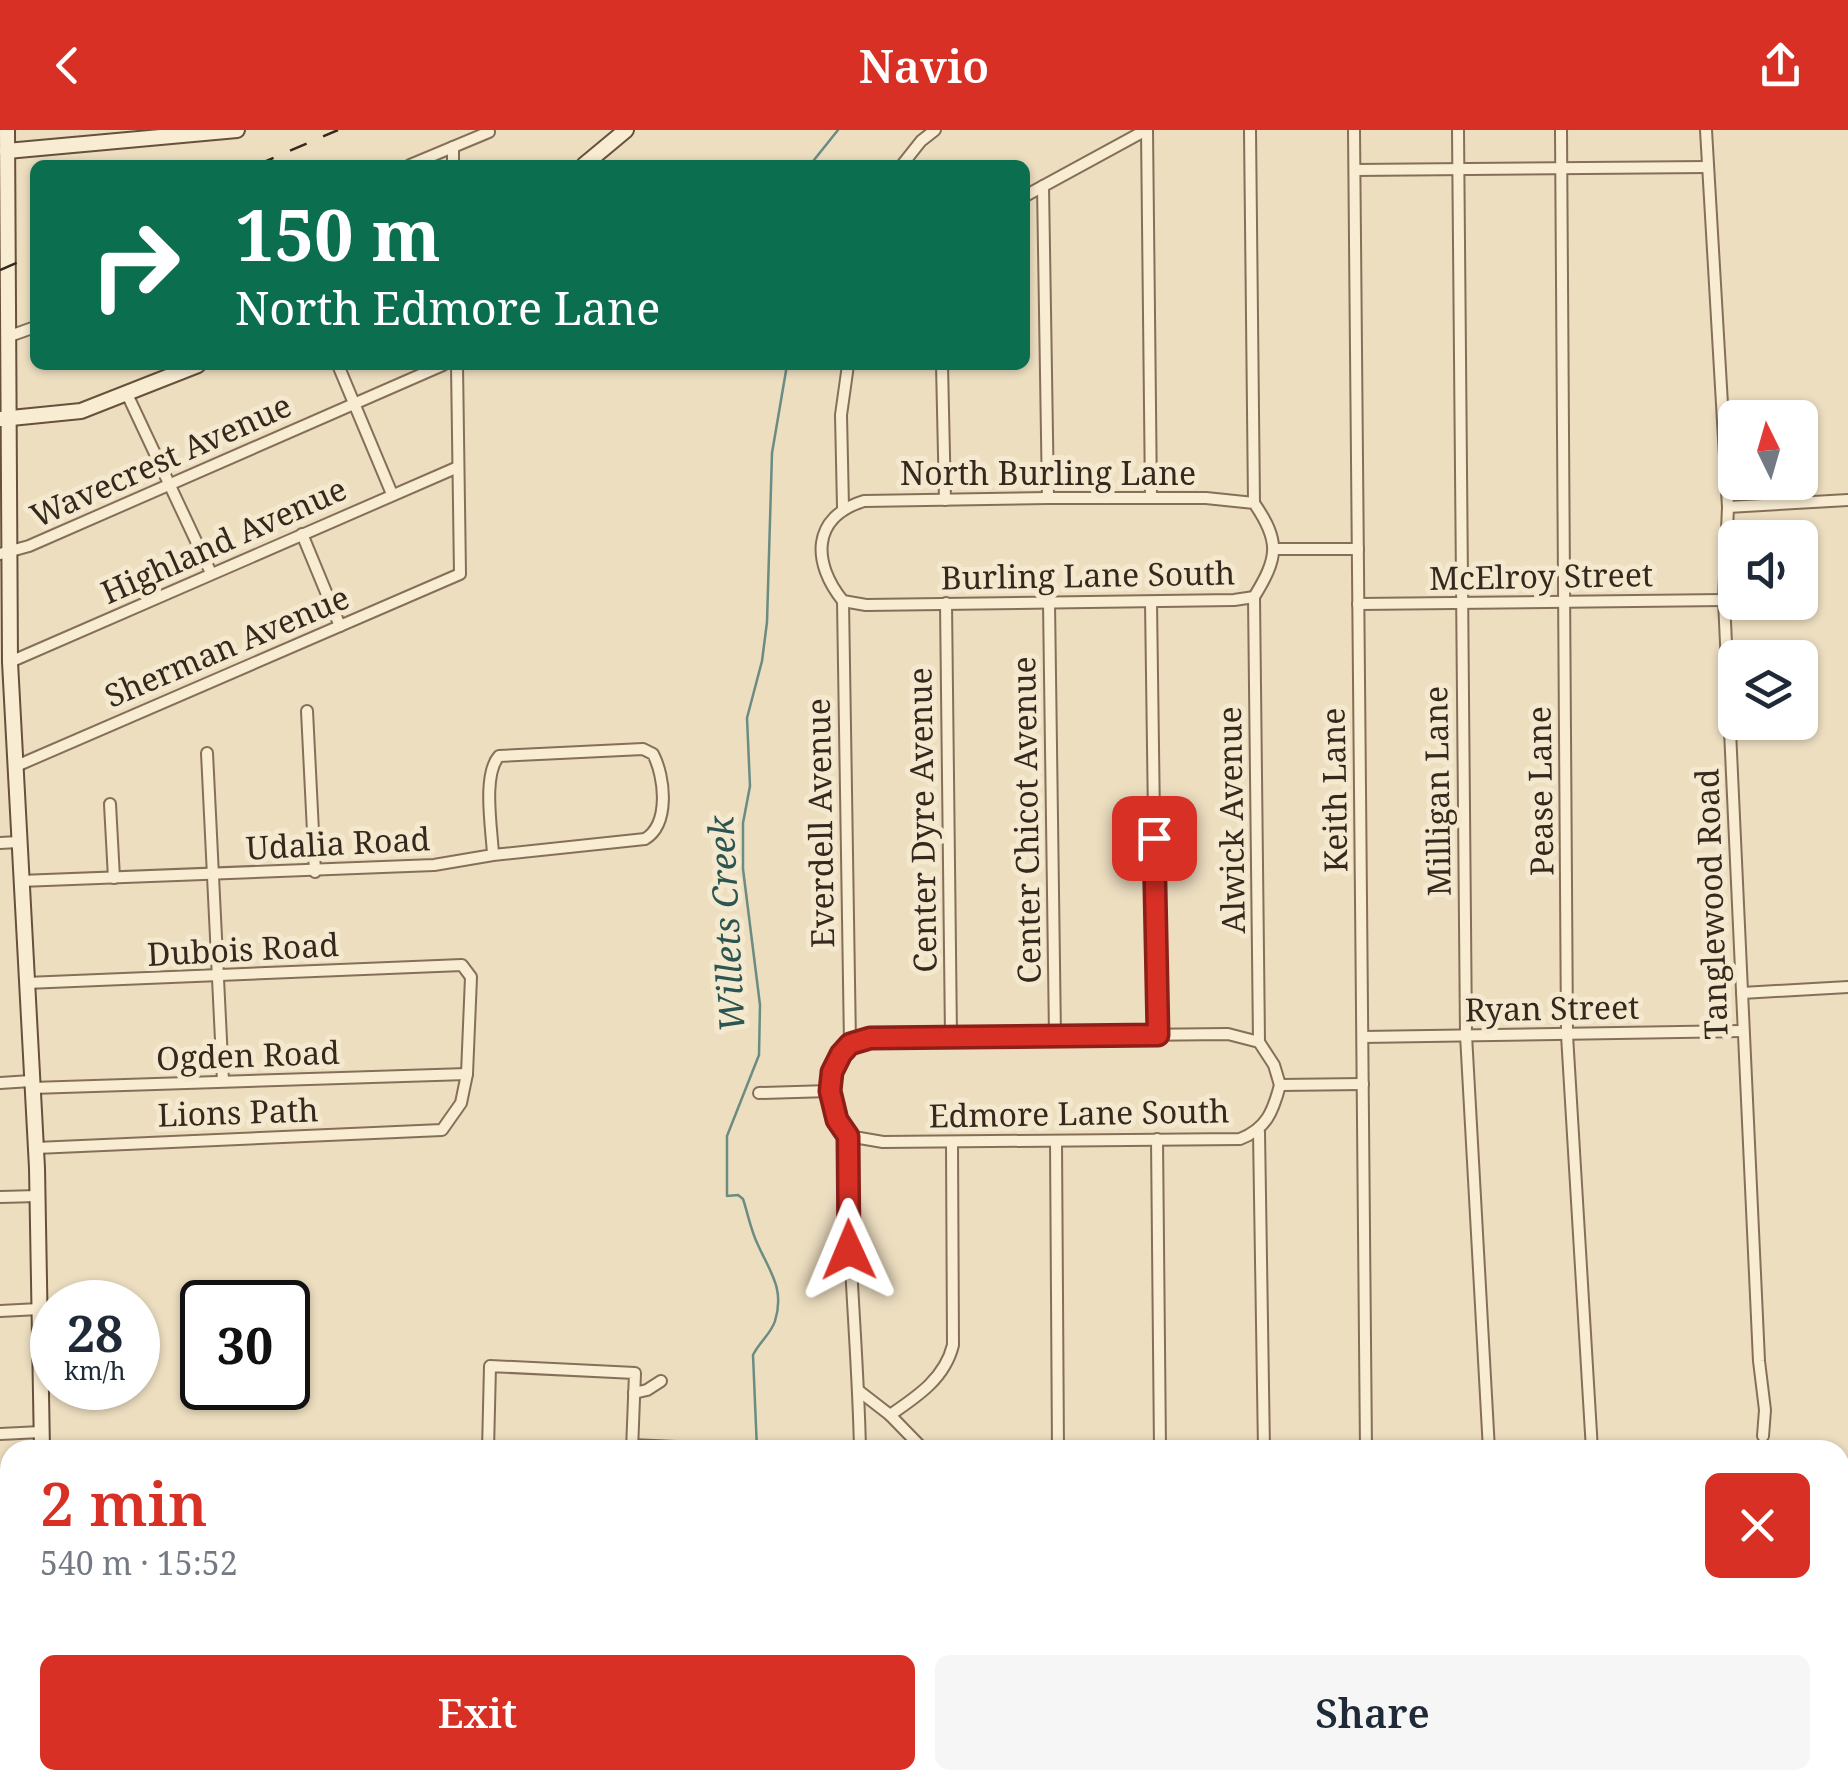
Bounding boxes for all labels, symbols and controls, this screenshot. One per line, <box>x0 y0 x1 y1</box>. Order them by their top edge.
text: Navio <box>859 35 989 96</box>
icon: back <box>40 38 95 93</box>
icon: share <box>1753 38 1808 93</box>
text: 150 m <box>235 186 441 282</box>
icon: right <box>70 200 200 330</box>
text: North Edmore Lane <box>235 277 660 338</box>
street label: Wavecrest Avenue <box>23 383 298 536</box>
north arrow <box>1718 400 1818 500</box>
map controls <box>1718 400 1818 740</box>
street label: North Burling Lane <box>900 451 1196 494</box>
street label: Highland Avenue <box>94 466 353 613</box>
button: sound <box>1718 520 1818 620</box>
street label: Burling Lane South <box>940 550 1236 599</box>
street label: McElroy Street <box>1429 552 1653 599</box>
street label: Sherman Avenue <box>98 575 355 717</box>
button: layers <box>1718 640 1818 740</box>
street label: Center Chicot Avenue <box>1001 656 1050 984</box>
street label: Center Dyre Avenue <box>897 667 946 973</box>
street label: Milligan Lane <box>1413 686 1460 897</box>
street label: Everdell Avenue <box>796 698 843 948</box>
street label: Alwick Avenue <box>1207 706 1254 934</box>
street label: Pease Lane <box>1517 706 1562 876</box>
street label: Keith Lane <box>1311 707 1356 873</box>
street label: Tanglewood Road <box>1684 767 1737 1040</box>
pin <box>1112 796 1197 881</box>
icon: arrive <box>1127 811 1182 866</box>
water label: Willets Creek <box>696 814 755 1033</box>
street label: Udalia Road <box>245 816 431 869</box>
street label: Dubois Road <box>146 922 340 975</box>
street label: Ryan Street <box>1464 984 1640 1031</box>
street label: Ogden Road <box>155 1030 341 1079</box>
street label: Lions Path <box>157 1087 319 1136</box>
street label: Edmore Lane South <box>928 1088 1230 1137</box>
position arrow <box>797 1198 901 1302</box>
speed limit sign: 30 <box>180 1280 310 1410</box>
text: 28 <box>67 1299 123 1367</box>
text: km/h <box>64 1353 126 1387</box>
text: 2 min <box>40 1462 208 1544</box>
button: close <box>1705 1473 1810 1578</box>
text: 540 m · 15:52 <box>40 1541 238 1584</box>
button: Exit <box>40 1655 915 1770</box>
button: Share <box>935 1655 1810 1770</box>

